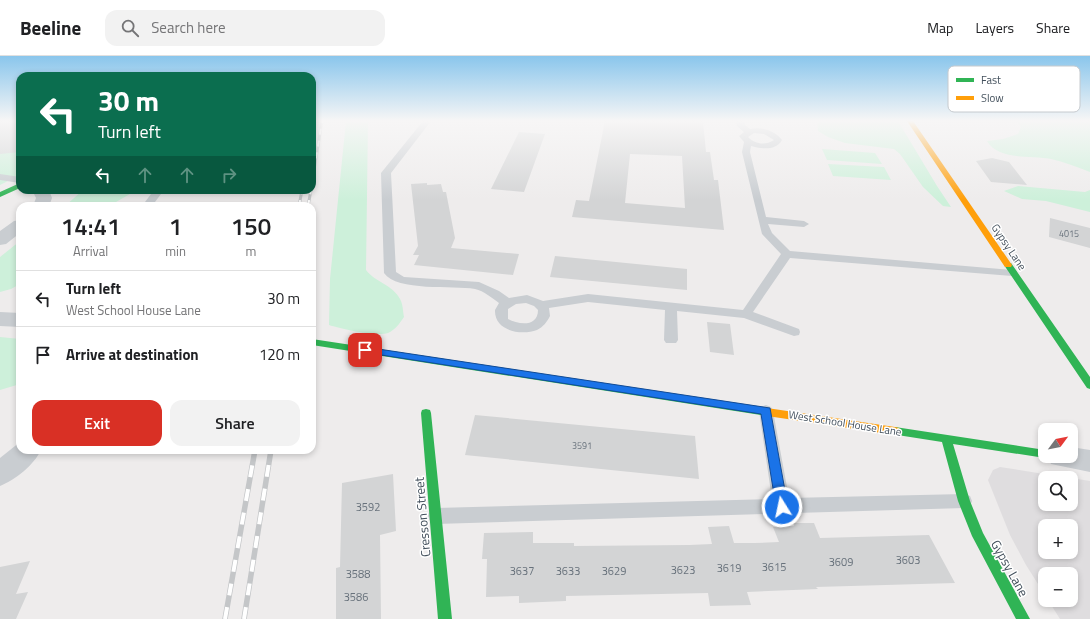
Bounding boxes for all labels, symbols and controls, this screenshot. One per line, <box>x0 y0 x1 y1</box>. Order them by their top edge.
search box <box>105 10 385 46</box>
text: Beeline <box>20 13 81 42</box>
text: Search here <box>151 16 226 39</box>
icon: search <box>119 17 141 39</box>
text: Map <box>927 17 953 38</box>
text: Layers <box>975 17 1014 38</box>
text: Share <box>1036 17 1070 38</box>
legend <box>948 66 1080 112</box>
text: Fast <box>981 72 1001 88</box>
text: 30 m <box>98 79 159 122</box>
icon: left <box>32 88 84 140</box>
text: Slow <box>981 90 1004 106</box>
text: Turn left <box>98 118 161 145</box>
icon: left <box>92 164 114 186</box>
icon: ahead <box>134 164 156 186</box>
icon: ahead <box>176 164 198 186</box>
icon: right <box>218 164 240 186</box>
text: 14:41 <box>61 208 120 244</box>
text: 1 <box>169 208 182 244</box>
text: 150 <box>231 208 271 244</box>
street label: Gypsy Lane <box>988 221 1031 274</box>
house number: 4015 <box>1059 227 1079 240</box>
text: Arrival <box>73 241 108 261</box>
text: min <box>165 241 186 261</box>
text: m <box>246 241 256 261</box>
text: Turn left <box>66 277 121 300</box>
text: 30 m <box>267 287 300 310</box>
icon: left <box>32 288 54 310</box>
text: West School House Lane <box>66 300 201 320</box>
pin <box>348 333 382 367</box>
icon: arrive <box>354 339 376 361</box>
text: Arrive at destination <box>66 343 199 366</box>
text: 120 m <box>259 343 300 366</box>
icon: arrive <box>32 344 54 366</box>
button: Exit <box>32 400 162 446</box>
button: Share <box>170 400 300 446</box>
street label: West School House Lane <box>787 406 903 440</box>
north arrow <box>1038 423 1078 463</box>
map controls <box>1038 423 1078 607</box>
house number: 3591 <box>572 439 592 452</box>
button: search <box>1038 471 1078 511</box>
street label: Cresson Street <box>409 476 435 558</box>
position arrow <box>761 486 803 528</box>
house number: 3592 <box>356 499 380 515</box>
button: + <box>1038 519 1078 559</box>
street label: Gypsy Lane <box>986 536 1034 600</box>
house number: 3603 <box>896 552 920 568</box>
house number: 3609 <box>829 554 853 570</box>
house number: 3615 <box>762 559 786 575</box>
house number: 3619 <box>717 560 741 576</box>
house number: 3623 <box>671 562 695 578</box>
house number: 3637 <box>510 563 534 579</box>
house number: 3633 <box>556 563 580 579</box>
house number: 3629 <box>602 563 626 579</box>
house number: 3588 <box>346 566 370 582</box>
button: − <box>1038 567 1078 607</box>
house number: 3586 <box>344 589 368 605</box>

